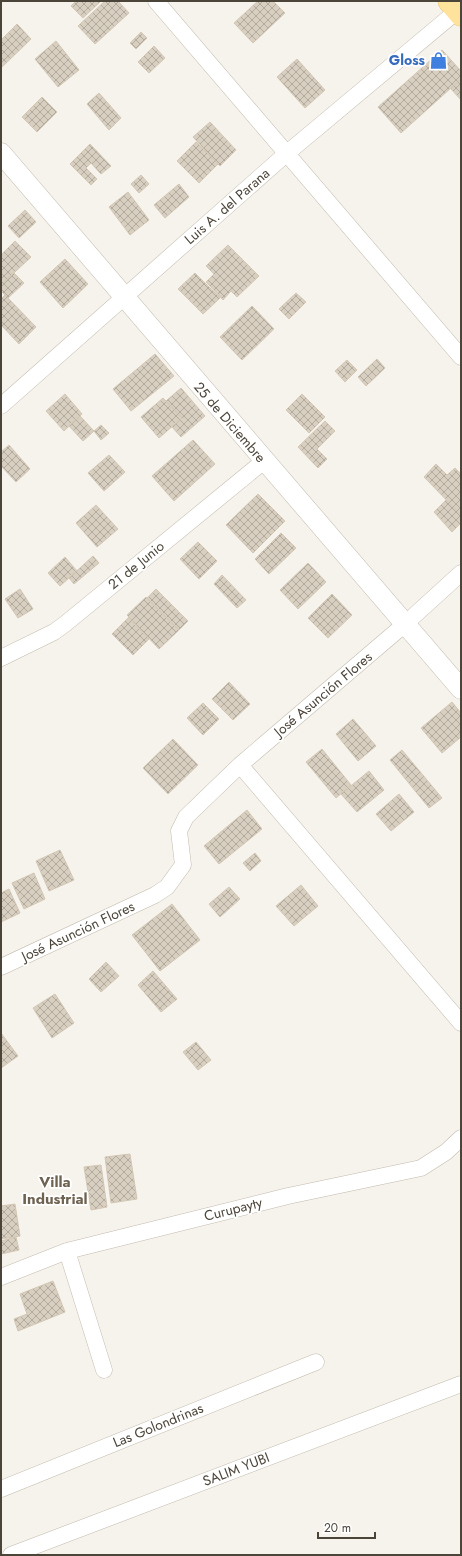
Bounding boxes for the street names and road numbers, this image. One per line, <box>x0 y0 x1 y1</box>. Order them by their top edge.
street label: Luis A. del Parana <box>180 163 274 249</box>
street label: 25 de Diciembre <box>189 377 271 467</box>
street label: 21 de Junio <box>104 536 169 594</box>
street label: José Asunción Flores <box>268 647 377 742</box>
street label: José Asunción Flores <box>16 896 138 967</box>
street label: Curupayty <box>202 1192 265 1226</box>
street label: Las Golondrinas <box>110 1398 206 1452</box>
street label: SALIM YUBI <box>200 1447 272 1491</box>

